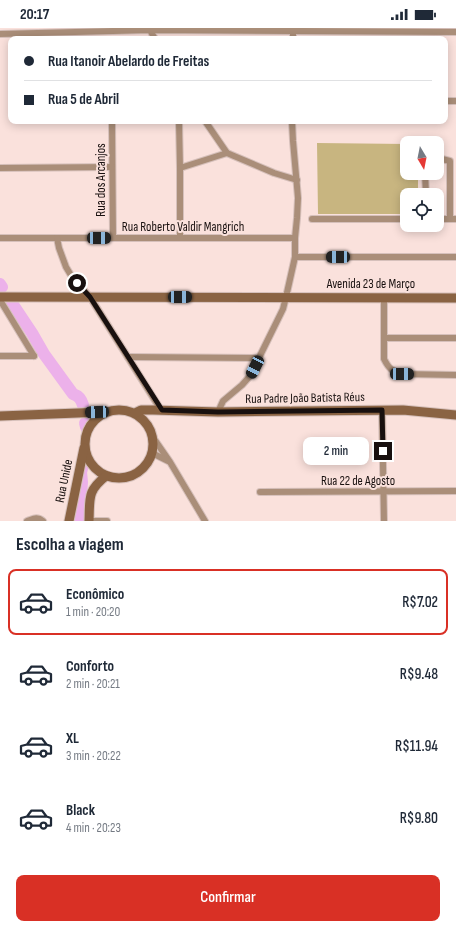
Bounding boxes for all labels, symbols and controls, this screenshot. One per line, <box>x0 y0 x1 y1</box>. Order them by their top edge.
text: 20:17 <box>20 5 49 24</box>
text: Rua Itanoir Abelardo de Freitas <box>48 52 209 71</box>
text: Rua 5 de Abril <box>48 90 119 109</box>
north arrow <box>400 136 444 180</box>
map controls <box>400 136 444 232</box>
street label: Rua dos Arcanjos <box>93 143 109 217</box>
button: locate <box>400 188 444 232</box>
street label: Rua Roberto Valdir Mangrich <box>122 219 244 235</box>
car <box>87 232 111 244</box>
car <box>326 251 350 263</box>
route start <box>68 274 86 292</box>
street label: Avenida 23 de Março <box>326 276 415 292</box>
car <box>168 291 192 303</box>
car <box>244 354 266 380</box>
car <box>390 368 414 380</box>
street label: Rua Padre João Batista Réus <box>245 389 365 407</box>
car <box>85 406 109 418</box>
callout: 2 min <box>303 437 369 465</box>
route end <box>374 442 392 460</box>
text: 2 min <box>324 443 348 459</box>
street label: Rua Unide <box>52 458 76 504</box>
street label: Rua 22 de Agosto <box>321 473 395 489</box>
text: Escolha a viagem <box>16 534 124 555</box>
icon: car <box>18 584 54 620</box>
text: Econômico <box>66 585 124 604</box>
text: R$7.02 <box>402 593 438 612</box>
text: 1 min · 20:20 <box>66 604 120 620</box>
icon: car <box>18 656 54 692</box>
text: Conforto <box>66 657 114 676</box>
text: R$9.48 <box>400 665 438 684</box>
text: 2 min · 20:21 <box>66 676 120 692</box>
icon: car <box>18 728 54 764</box>
text: XL <box>66 729 79 748</box>
text: R$11.94 <box>395 737 438 756</box>
text: 3 min · 20:22 <box>66 748 121 764</box>
icon: car <box>18 800 54 836</box>
text: Black <box>66 801 95 820</box>
text: R$9.80 <box>400 809 438 828</box>
text: 4 min · 20:23 <box>66 820 121 836</box>
button: Confirmar <box>16 875 440 921</box>

